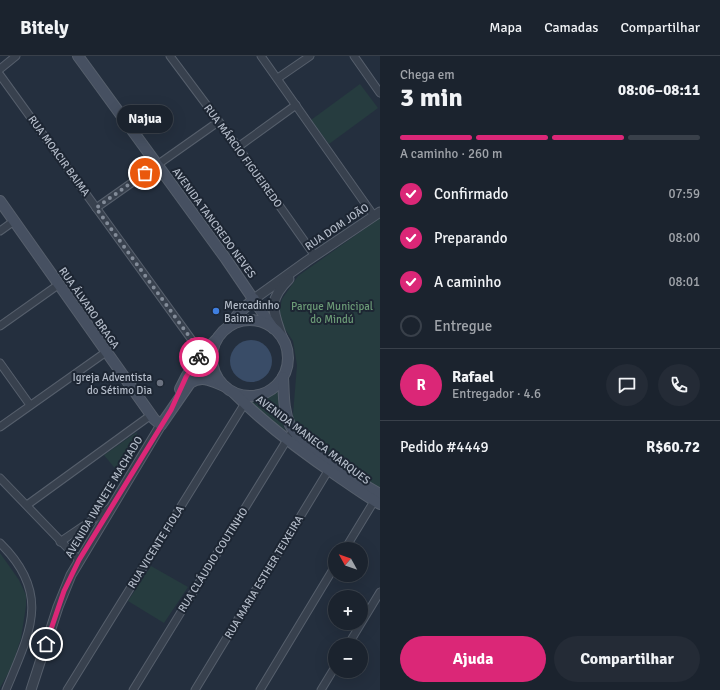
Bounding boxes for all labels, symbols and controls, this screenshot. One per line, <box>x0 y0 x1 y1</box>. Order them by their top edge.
text: Bitely <box>20 16 69 40</box>
text: Mapa <box>489 19 522 36</box>
text: Camadas <box>544 19 598 36</box>
text: Compartilhar <box>620 19 700 36</box>
text: Chega em <box>400 67 455 83</box>
text: 08:06–08:11 <box>618 81 700 99</box>
text: 3 min <box>400 82 463 114</box>
street label: RUA MÁRCIO FIGUEIREDO <box>201 101 286 210</box>
callout: Najua <box>117 105 173 133</box>
text: Najua <box>128 111 162 127</box>
street label: RUA MOACIR BAIMA <box>25 113 93 199</box>
text: A caminho · 260 m <box>400 146 502 162</box>
pin <box>128 156 162 190</box>
icon: bag <box>134 162 156 184</box>
street label: AVENIDA TANCREDO NEVES <box>170 165 258 281</box>
icon: check <box>400 183 422 205</box>
text: Confirmado <box>434 185 508 203</box>
text: 07:59 <box>668 186 700 202</box>
street label: RUA DOM JOÃO <box>303 201 371 253</box>
icon: check <box>400 227 422 249</box>
text: Preparando <box>434 229 508 247</box>
text: 08:00 <box>668 230 700 246</box>
street label: RUA ÁLVARO BRAGA <box>56 264 123 351</box>
icon: check <box>400 271 422 293</box>
text: A caminho <box>434 273 501 291</box>
text: 08:01 <box>668 274 700 290</box>
place label: Mercadinho Baima <box>224 299 280 325</box>
park label: Parque Municipal do Mindú <box>291 300 373 326</box>
marker: Mercadinho Baima <box>211 306 221 316</box>
text: Entregue <box>434 317 492 335</box>
courier <box>179 337 219 377</box>
icon: bike <box>188 346 210 368</box>
button: chat <box>606 364 648 406</box>
button: phone <box>658 364 700 406</box>
text: Rafael <box>452 368 494 386</box>
place label: Igreja Adventista do Sétimo Dia <box>73 371 152 397</box>
text: R <box>416 376 426 394</box>
marker: Igreja Adventista do Sétimo Dia <box>155 378 165 388</box>
text: Entregador · 4.6 <box>452 386 541 402</box>
street label: AVENIDA MANECA MARQUES <box>253 393 373 487</box>
street label: AVENIDA IVANETE MACHADO <box>62 434 146 560</box>
text: Pedido #4449 <box>400 438 489 456</box>
text: R$60.72 <box>646 438 700 456</box>
street label: RUA VICENTE FIOLA <box>125 503 187 591</box>
street label: RUA CLÁUDIO COUTINHO <box>175 505 251 615</box>
street label: RUA MARIA ESTHER TEIXEIRA <box>222 513 306 641</box>
north arrow <box>328 542 368 582</box>
map controls <box>328 542 368 678</box>
button: + <box>328 590 368 630</box>
pin <box>29 627 63 661</box>
icon: home <box>35 633 57 655</box>
button: Ajuda <box>400 636 546 682</box>
button: Compartilhar <box>554 636 700 682</box>
button: − <box>328 638 368 678</box>

